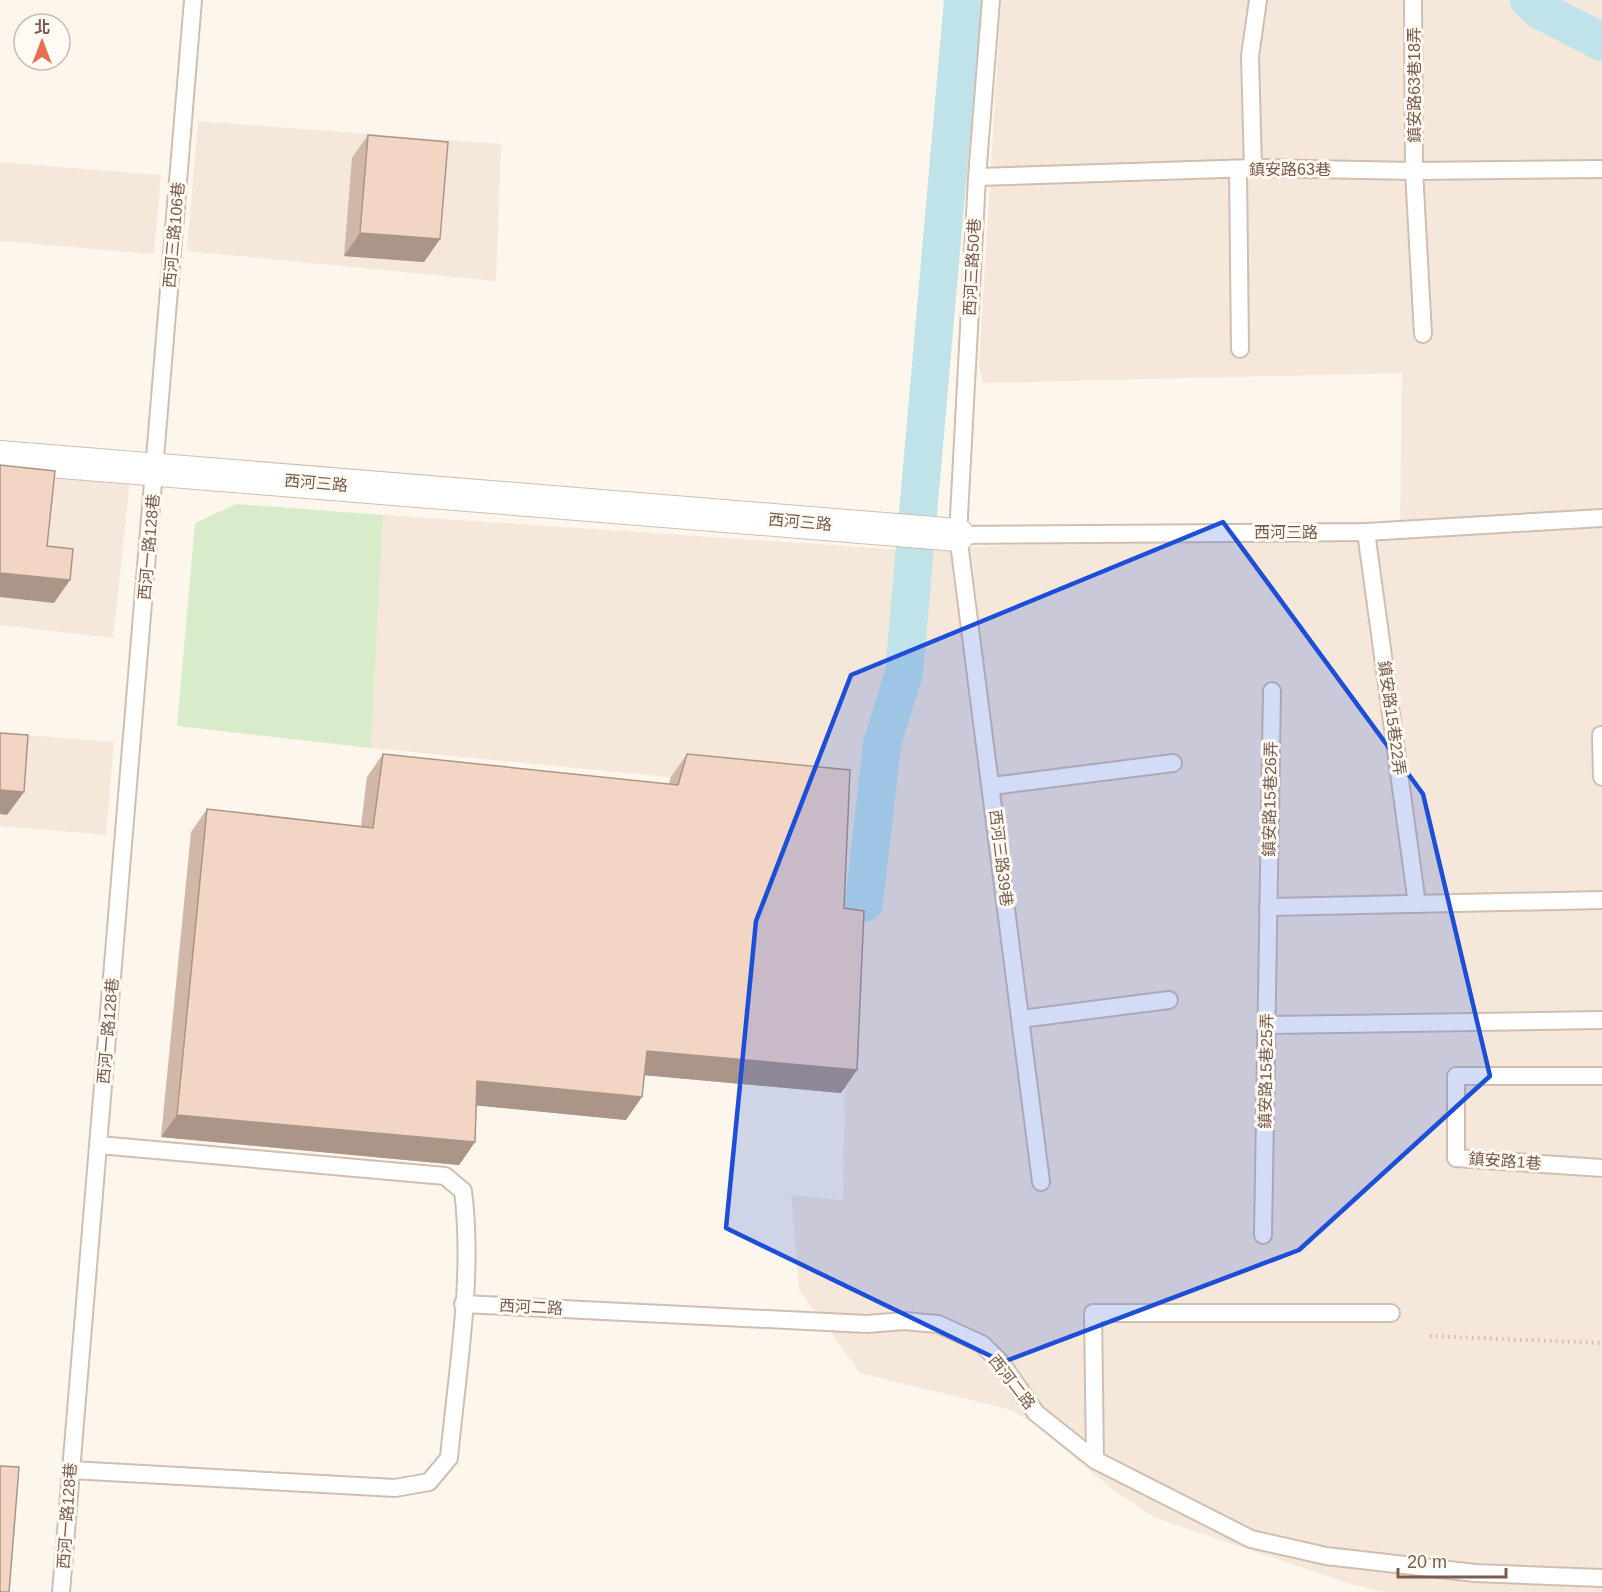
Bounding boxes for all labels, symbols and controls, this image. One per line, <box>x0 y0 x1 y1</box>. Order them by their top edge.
north arrow <box>12 12 72 72</box>
text: 北 <box>34 19 50 36</box>
street label: 鎮安路63巷18弄 <box>1406 27 1423 143</box>
street label: 鎮安路63巷 <box>1249 161 1331 178</box>
street label: 西河三路106巷 <box>161 181 187 289</box>
street label: 西河三路50巷 <box>961 218 983 316</box>
street label: 西河三路 <box>283 472 349 494</box>
street label: 西河一路128巷 <box>136 493 162 601</box>
street label: 西河三路 <box>767 511 833 533</box>
street label: 西河三路 <box>1254 524 1318 541</box>
street label: 鎮安路15巷22弄 <box>1376 660 1408 776</box>
street label: 鎮安路15巷26弄 <box>1260 741 1280 857</box>
street label: 西河三路39巷 <box>987 808 1015 908</box>
street label: 西河一路128巷 <box>95 977 121 1085</box>
street label: 鎮安路15巷25弄 <box>1256 1013 1276 1129</box>
street label: 鎮安路1巷 <box>1468 1150 1542 1172</box>
street label: 西河二路 <box>499 1297 563 1317</box>
street label: 西河二路 <box>986 1352 1038 1412</box>
street label: 西河一路128巷 <box>55 1462 79 1570</box>
scale bar <box>1398 1541 1506 1579</box>
text: 20 m <box>1407 1552 1447 1572</box>

